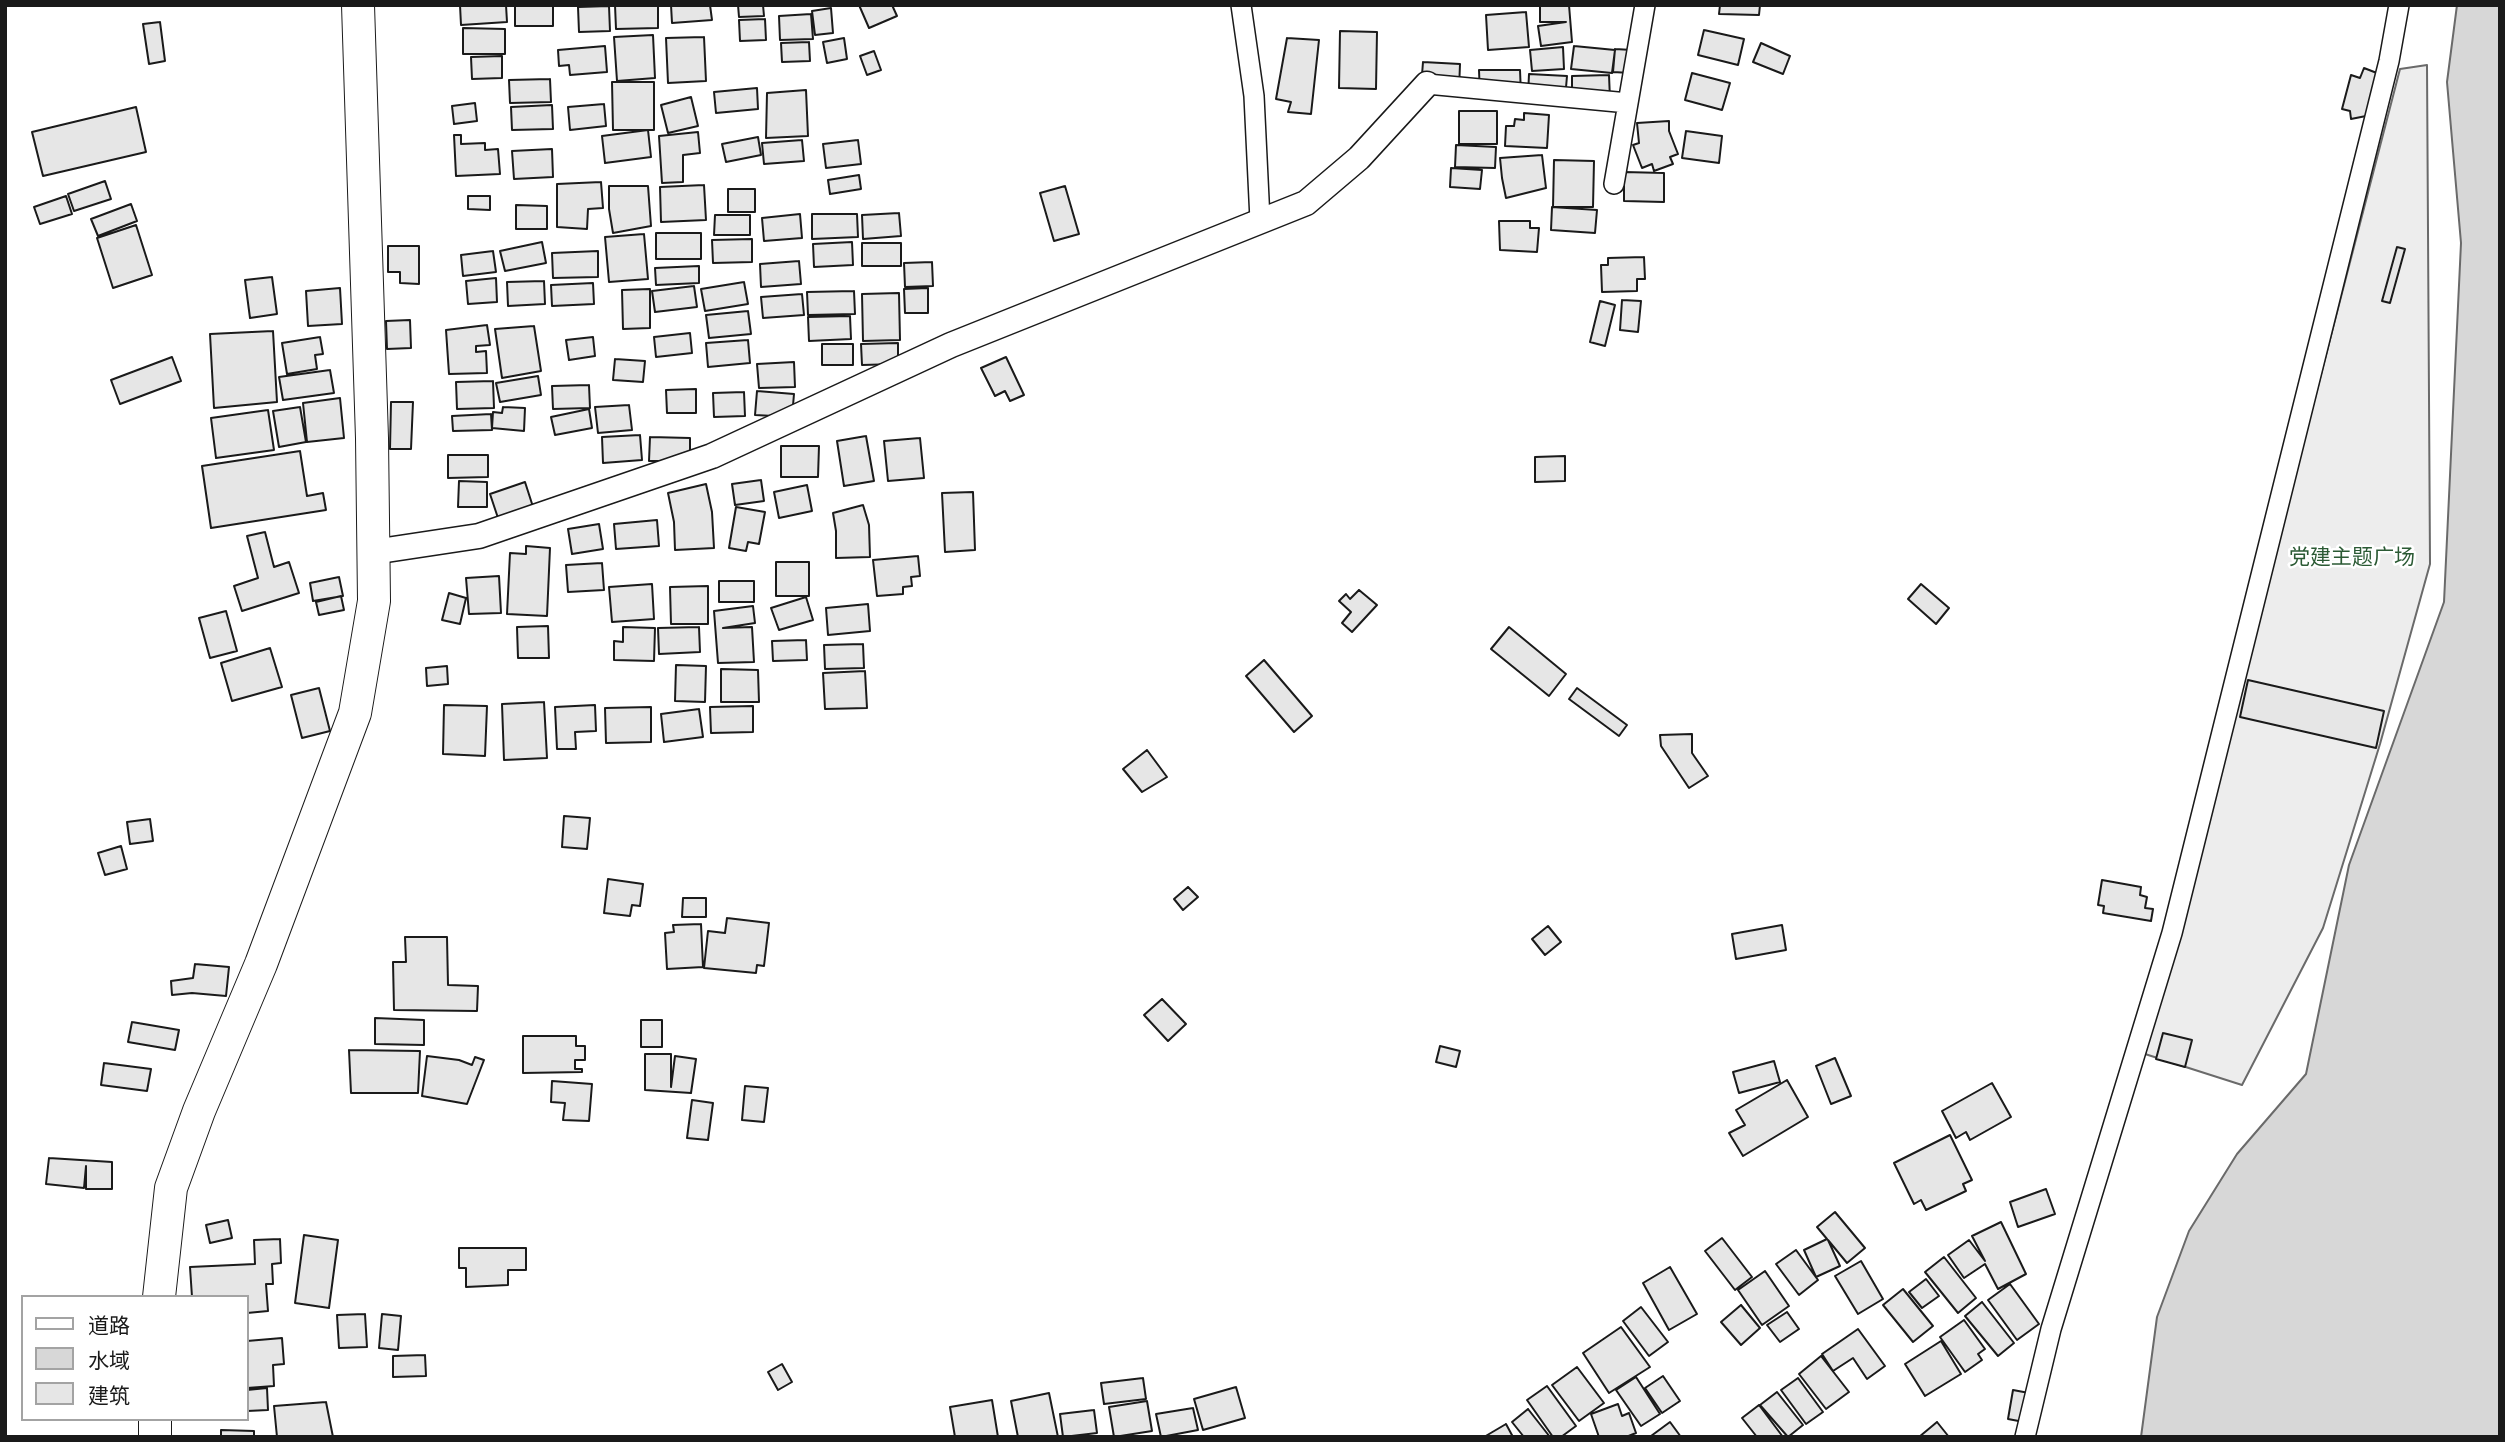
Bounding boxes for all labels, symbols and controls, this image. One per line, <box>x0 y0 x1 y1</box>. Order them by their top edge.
park label: 党建主题广场 <box>2289 545 2415 571</box>
legend <box>21 1295 248 1421</box>
text: 道路 <box>88 1311 130 1339</box>
text: 水域 <box>88 1346 130 1374</box>
text: 建筑 <box>88 1381 130 1409</box>

